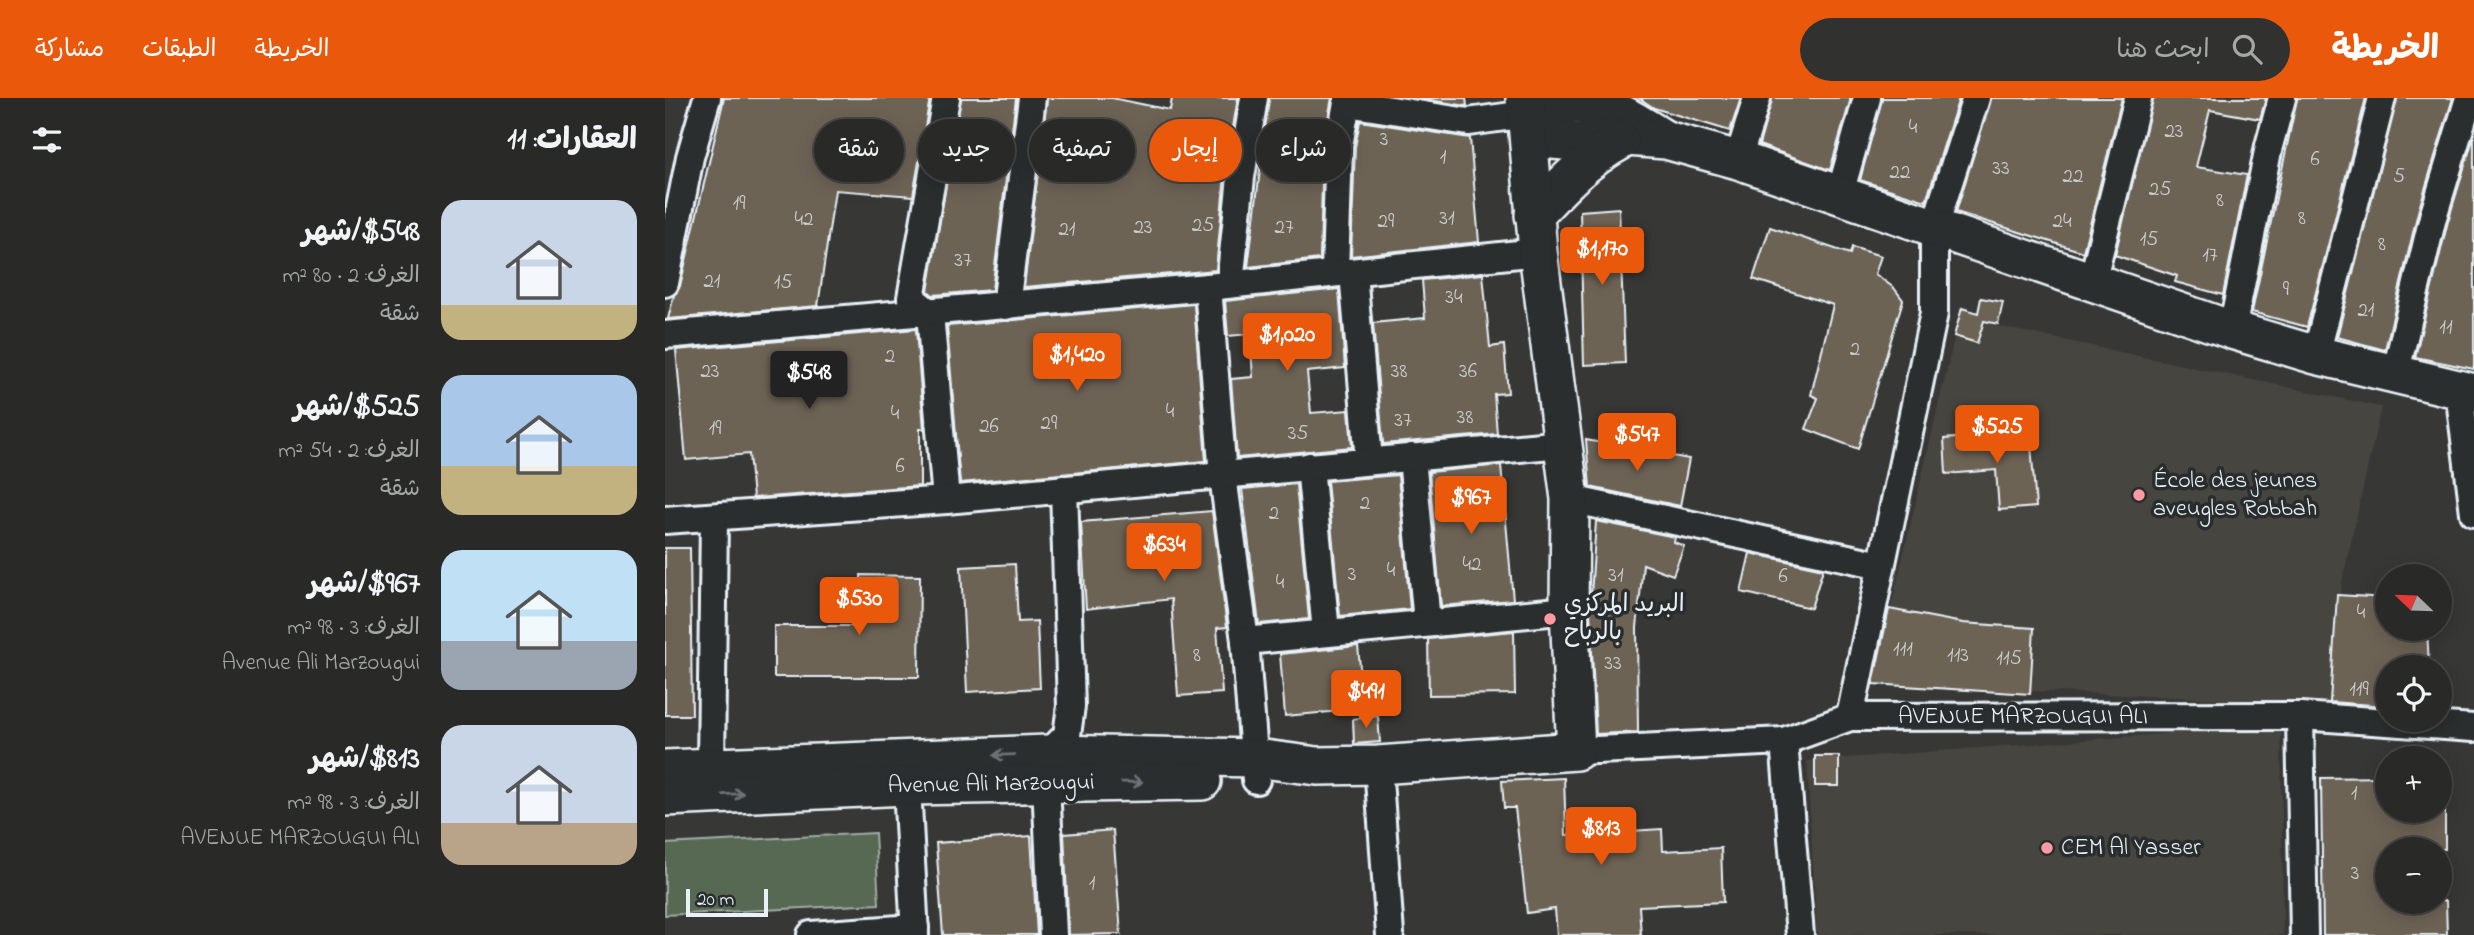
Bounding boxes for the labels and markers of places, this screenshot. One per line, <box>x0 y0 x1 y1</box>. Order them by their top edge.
pin: $1,170 <box>1545 228 1659 287</box>
pin: $1,020 <box>1230 314 1344 373</box>
pin: $1,420 <box>1020 334 1134 393</box>
pin: $548 <box>768 352 850 411</box>
pin: $525 <box>1956 406 2038 465</box>
pin: $547 <box>1596 414 1678 473</box>
place label: École des jeunes aveugles Robbah <box>2153 464 2317 527</box>
pin: $967 <box>1430 476 1512 536</box>
marker: École des jeunes aveugles Robbah <box>2131 487 2147 503</box>
pin: $634 <box>1123 524 1205 583</box>
pin: $530 <box>818 578 900 637</box>
place label: البريد المركزي بالرباح <box>1564 588 1685 651</box>
marker: البريد المركزي بالرباح <box>1542 611 1558 627</box>
pin: $491 <box>1325 670 1407 730</box>
pin: $813 <box>1560 808 1642 867</box>
place label: CEM Al Yasser <box>2061 831 2201 866</box>
marker: CEM Al Yasser <box>2039 840 2055 856</box>

